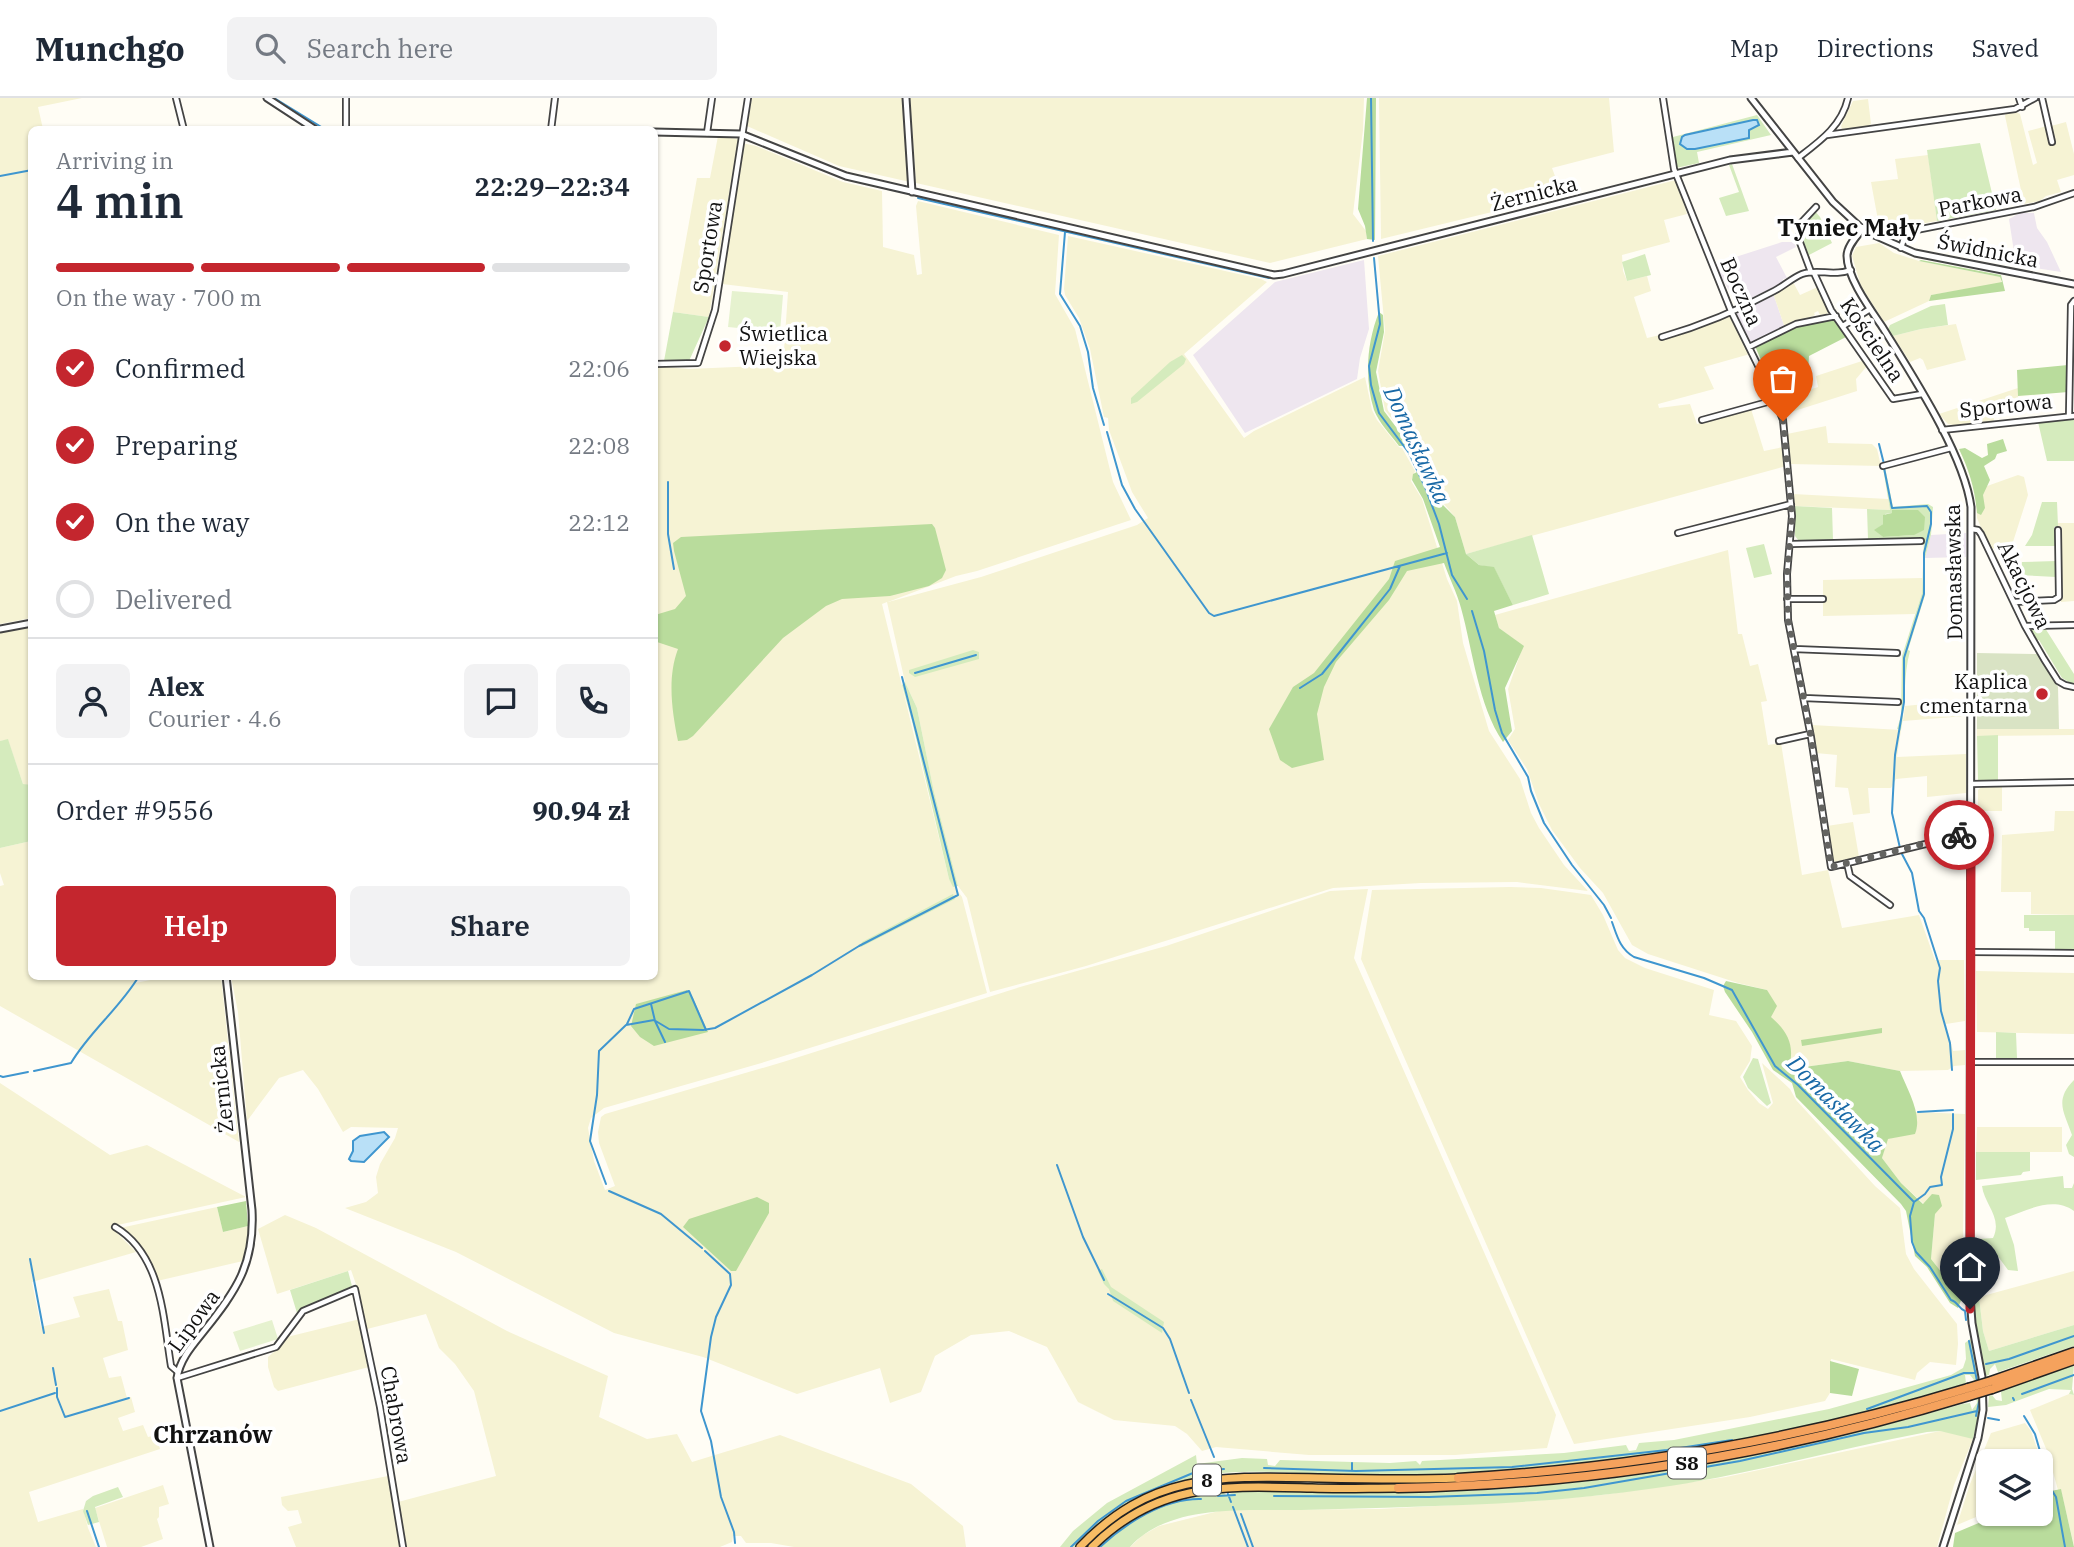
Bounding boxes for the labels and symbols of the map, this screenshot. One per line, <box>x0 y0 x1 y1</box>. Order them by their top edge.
street label: Żernicka <box>1487 169 1580 217</box>
street label: Parkowa <box>1935 179 2024 223</box>
street label: Sportowa <box>686 199 728 295</box>
district label: Tyniec Mały <box>1777 211 1921 243</box>
street label: Świdnicka <box>1935 226 2041 274</box>
street label: Boczna <box>1714 253 1769 330</box>
street label: Kościelna <box>1834 292 1911 387</box>
place label: Świetlica Wiejska <box>739 319 828 371</box>
marker: Świetlica Wiejska <box>717 338 733 354</box>
pin <box>1753 349 1813 421</box>
water label: Domasławka <box>1377 380 1458 509</box>
street label: Sportowa <box>1958 386 2054 424</box>
street label: Domasławska <box>1938 504 1968 640</box>
street label: Akacjowa <box>1992 536 2058 633</box>
place label: Kaplica cmentarna <box>1919 667 2028 719</box>
marker: Kaplica cmentarna <box>2034 686 2050 702</box>
courier <box>1924 800 1994 870</box>
street label: Żernicka <box>202 1044 240 1135</box>
water label: Domasławka <box>1781 1047 1892 1159</box>
pin <box>1940 1237 2000 1309</box>
street label: Lipowa <box>161 1283 226 1358</box>
street label: Chabrowa <box>375 1364 419 1466</box>
district label: Chrzanów <box>153 1418 273 1450</box>
road number: S8 <box>1668 1448 1706 1478</box>
road number: 8 <box>1193 1464 1221 1496</box>

